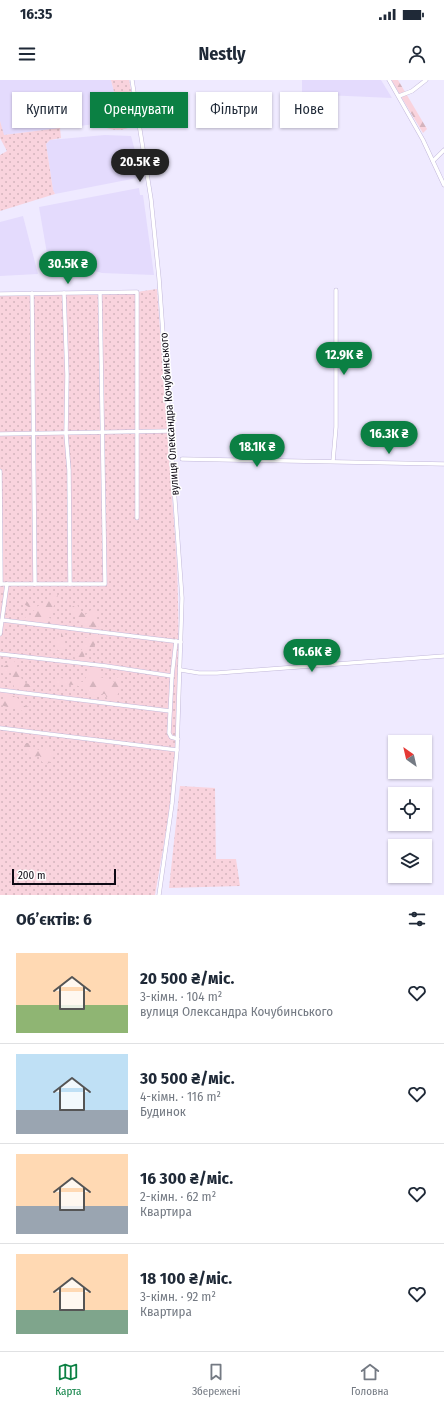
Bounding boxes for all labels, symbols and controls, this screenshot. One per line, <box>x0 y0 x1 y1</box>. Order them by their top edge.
text: 16:35 <box>20 5 52 23</box>
icon: menu <box>16 43 38 65</box>
text: Nestly <box>198 43 246 65</box>
icon: person <box>406 43 428 65</box>
chip: Купити <box>12 92 82 128</box>
chip: Орендувати <box>90 92 188 128</box>
chip: Фільтри <box>196 92 272 128</box>
chip: Нове <box>280 92 338 128</box>
pin: 20.5K ₴ <box>103 149 177 183</box>
text: 20.5K ₴ <box>120 154 160 169</box>
pin: 30.5K ₴ <box>31 251 105 285</box>
text: 30.5K ₴ <box>48 256 88 271</box>
street label: вулиця Олександра Кочубинського <box>157 332 182 496</box>
pin: 12.9K ₴ <box>307 342 381 376</box>
text: 12.9K ₴ <box>325 347 363 362</box>
pin: 16.3K ₴ <box>352 421 426 455</box>
text: 16.3K ₴ <box>370 426 408 441</box>
pin: 18.1K ₴ <box>220 434 294 468</box>
text: 18.1K ₴ <box>239 439 275 454</box>
pin: 16.6K ₴ <box>275 639 349 673</box>
text: 16.6K ₴ <box>292 644 332 659</box>
north arrow <box>388 735 432 779</box>
map controls <box>388 735 432 883</box>
button: locate <box>388 787 432 831</box>
button: layers <box>388 839 432 883</box>
scale bar <box>12 867 116 886</box>
text: 200 m <box>18 869 45 882</box>
icon: filters <box>406 908 428 930</box>
text: Об’єктів: 6 <box>16 909 92 930</box>
text: 20 500 ₴/міс. <box>140 968 234 989</box>
icon: home <box>48 969 96 1017</box>
icon: heart <box>406 982 428 1004</box>
text: 3-кімн. · 104 m² <box>140 989 222 1004</box>
text: вулиця Олександра Кочубинського <box>140 1004 333 1019</box>
text: 30 500 ₴/міс. <box>140 1068 235 1089</box>
icon: home <box>48 1070 96 1118</box>
icon: heart <box>406 1083 428 1105</box>
text: 4-кімн. · 116 m² <box>140 1089 221 1104</box>
text: Будинок <box>140 1104 186 1119</box>
text: 16 300 ₴/міс. <box>140 1168 233 1189</box>
icon: home <box>48 1170 96 1218</box>
icon: heart <box>406 1183 428 1205</box>
text: 2-кімн. · 62 m² <box>140 1189 216 1204</box>
text: Квартира <box>140 1204 192 1219</box>
text: 18 100 ₴/міс. <box>140 1268 232 1289</box>
icon: home <box>48 1270 96 1318</box>
icon: heart <box>406 1283 428 1305</box>
text: 3-кімн. · 92 m² <box>140 1289 216 1304</box>
text: Квартира <box>140 1304 192 1319</box>
tab: Карта <box>55 1361 81 1398</box>
tab: Збережені <box>192 1361 240 1398</box>
tab: Головна <box>351 1361 389 1398</box>

